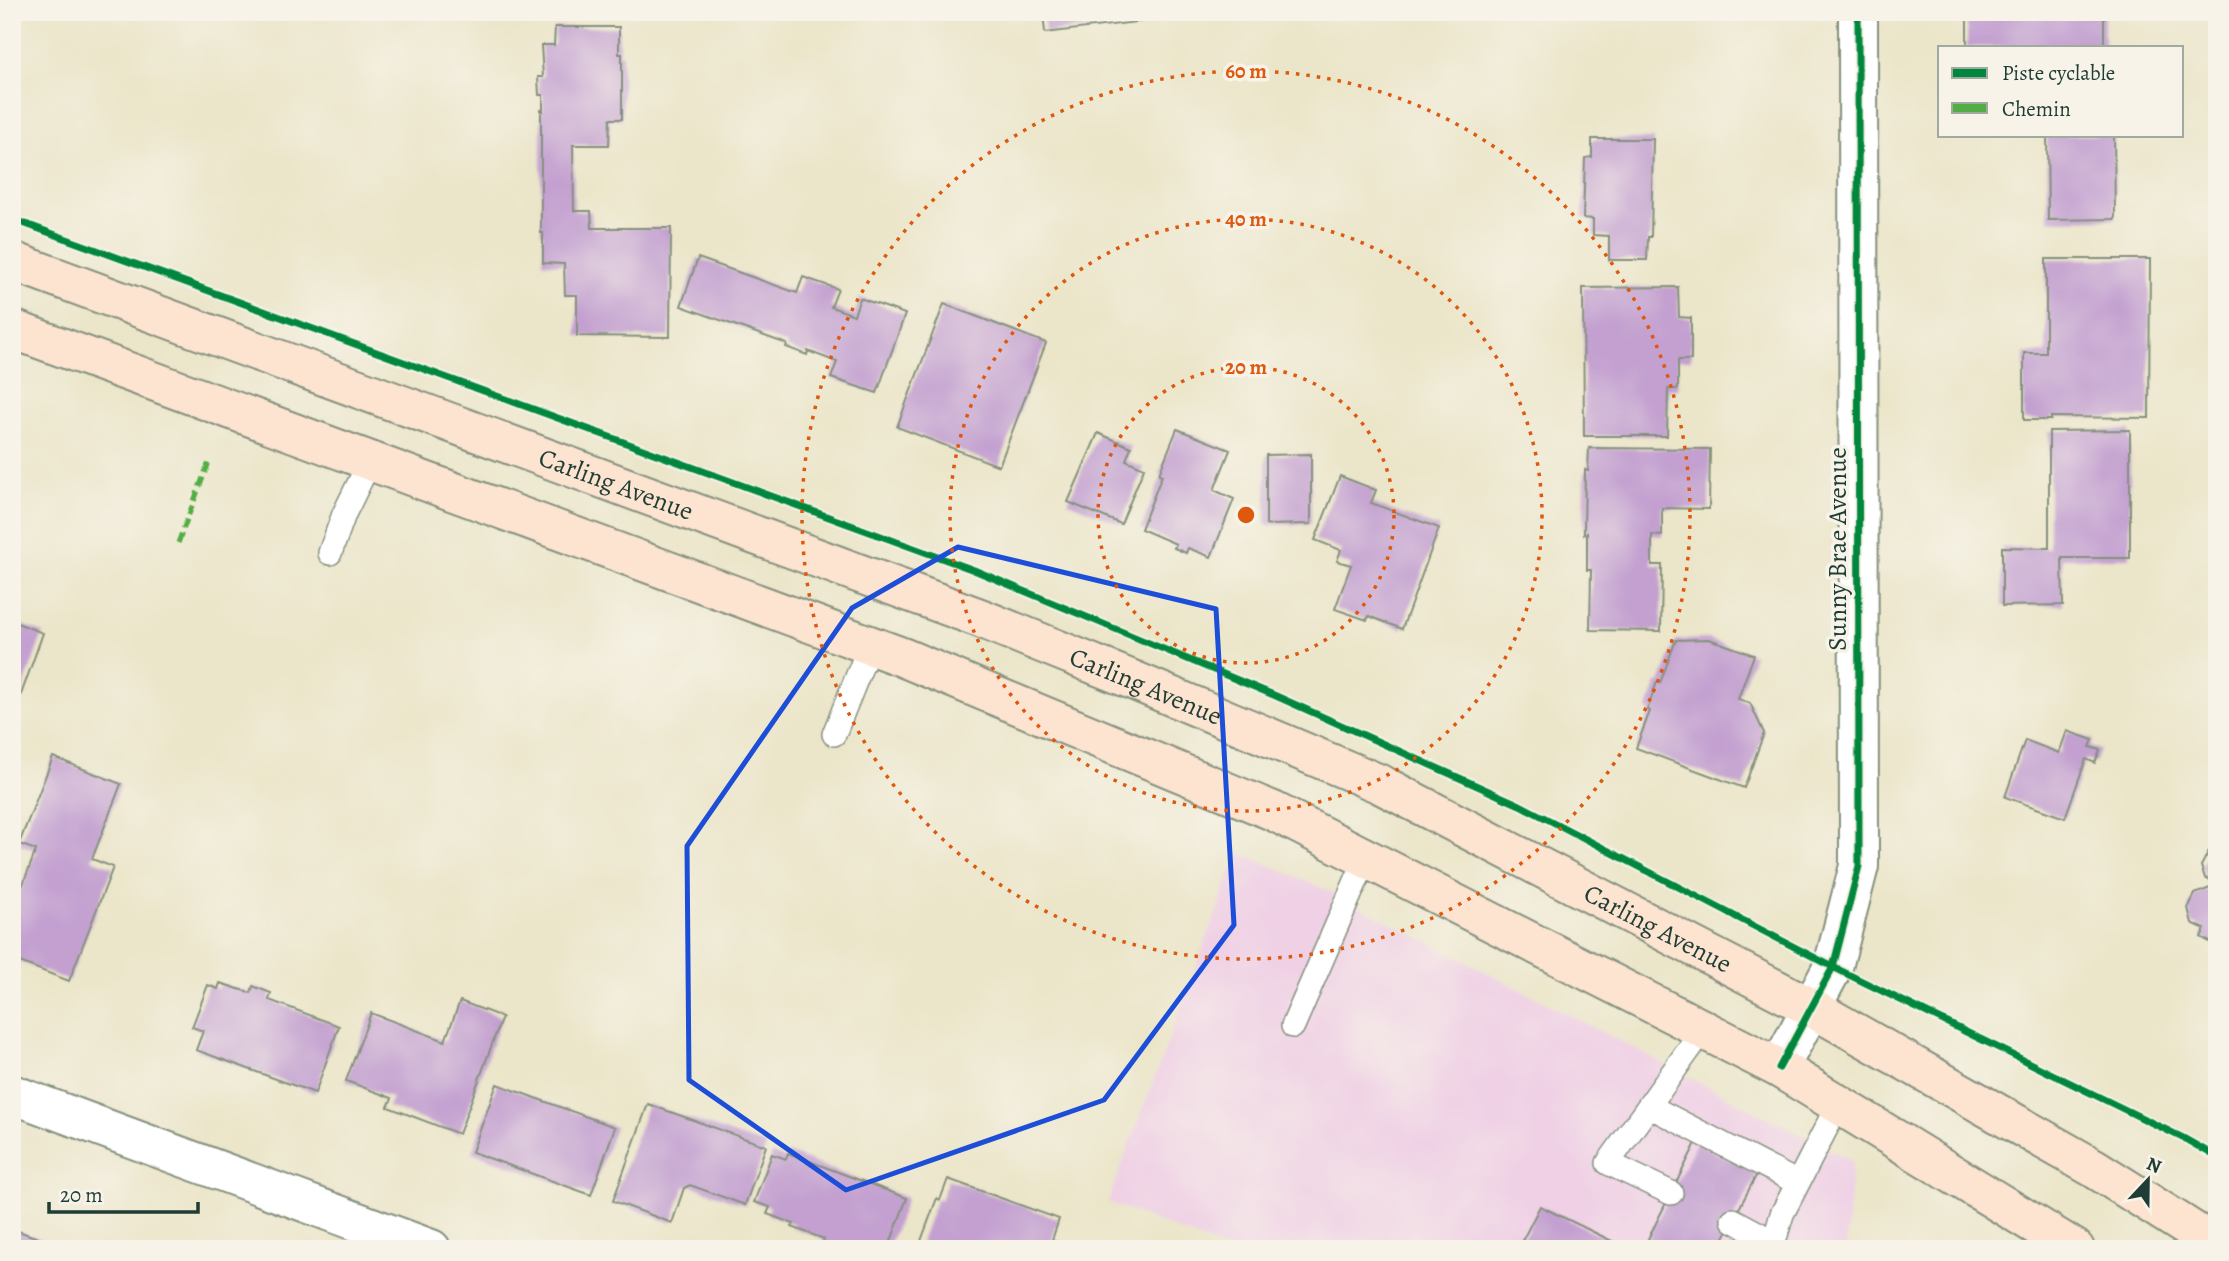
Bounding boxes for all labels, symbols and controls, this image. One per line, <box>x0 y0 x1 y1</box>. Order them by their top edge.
legend <box>1938 46 2184 136</box>
text: 60 m <box>1225 57 1267 85</box>
text: Piste cyclable <box>2002 59 2115 87</box>
text: Chemin <box>2002 95 2071 123</box>
text: 40 m <box>1225 205 1267 233</box>
text: 20 m <box>1225 353 1267 381</box>
street label: Carling Avenue <box>534 440 698 529</box>
street label: Sunny Brae Avenue <box>1820 447 1855 651</box>
centre of rings <box>1234 503 1258 527</box>
street label: Carling Avenue <box>1064 639 1227 734</box>
street label: Carling Avenue <box>1578 876 1738 981</box>
north arrow <box>2114 1146 2184 1216</box>
text: N <box>2143 1151 2165 1180</box>
scale bar <box>49 1170 198 1214</box>
text: 20 m <box>60 1181 103 1209</box>

